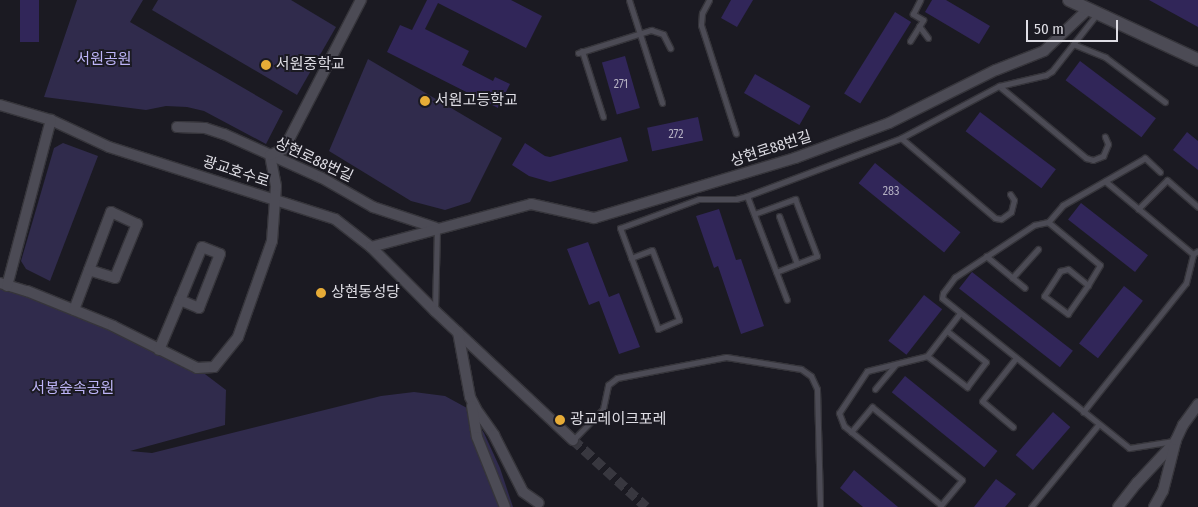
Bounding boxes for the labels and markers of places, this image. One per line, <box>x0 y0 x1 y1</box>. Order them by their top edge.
place label: 서원중학교 <box>276 56 345 74</box>
marker: 서원중학교 <box>260 59 272 71</box>
place label: 서원고등학교 <box>435 92 518 110</box>
marker: 서원고등학교 <box>419 95 431 107</box>
place label: 상현동성당 <box>331 284 400 302</box>
marker: 상현동성당 <box>315 287 327 299</box>
place label: 광교레이크포레 <box>570 411 667 429</box>
marker: 광교레이크포레 <box>554 414 566 426</box>

